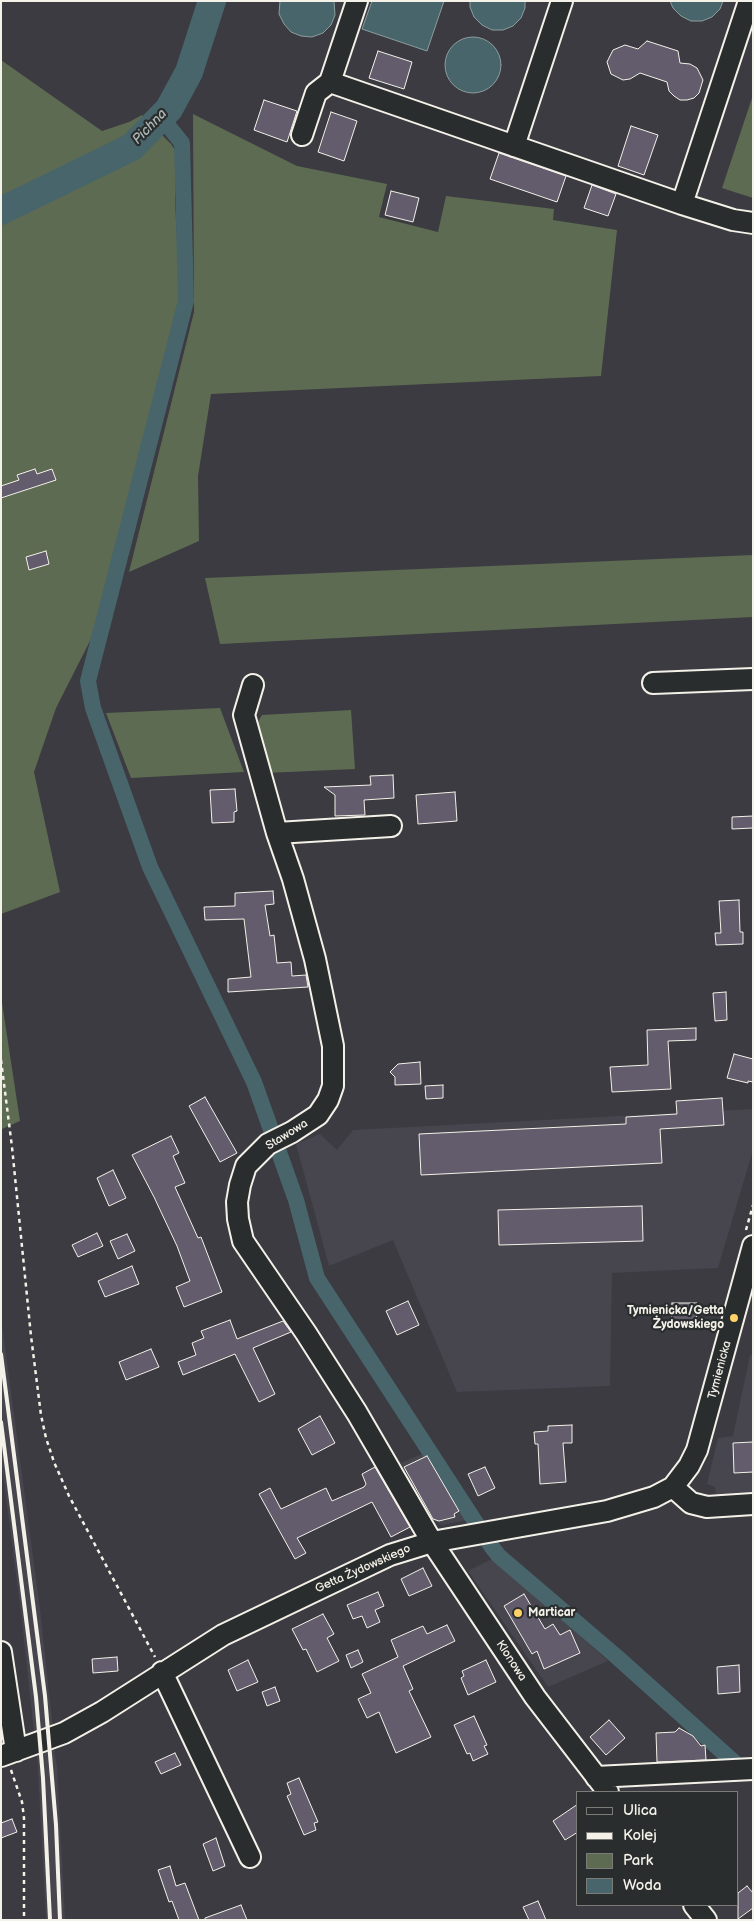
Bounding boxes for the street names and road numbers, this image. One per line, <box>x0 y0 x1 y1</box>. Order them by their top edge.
street label: Stawowa <box>263 1116 311 1154</box>
street label: Tymienicka <box>705 1339 735 1401</box>
street label: Getta Żydowskiego <box>313 1542 413 1596</box>
street label: Klonowa <box>493 1638 529 1684</box>

